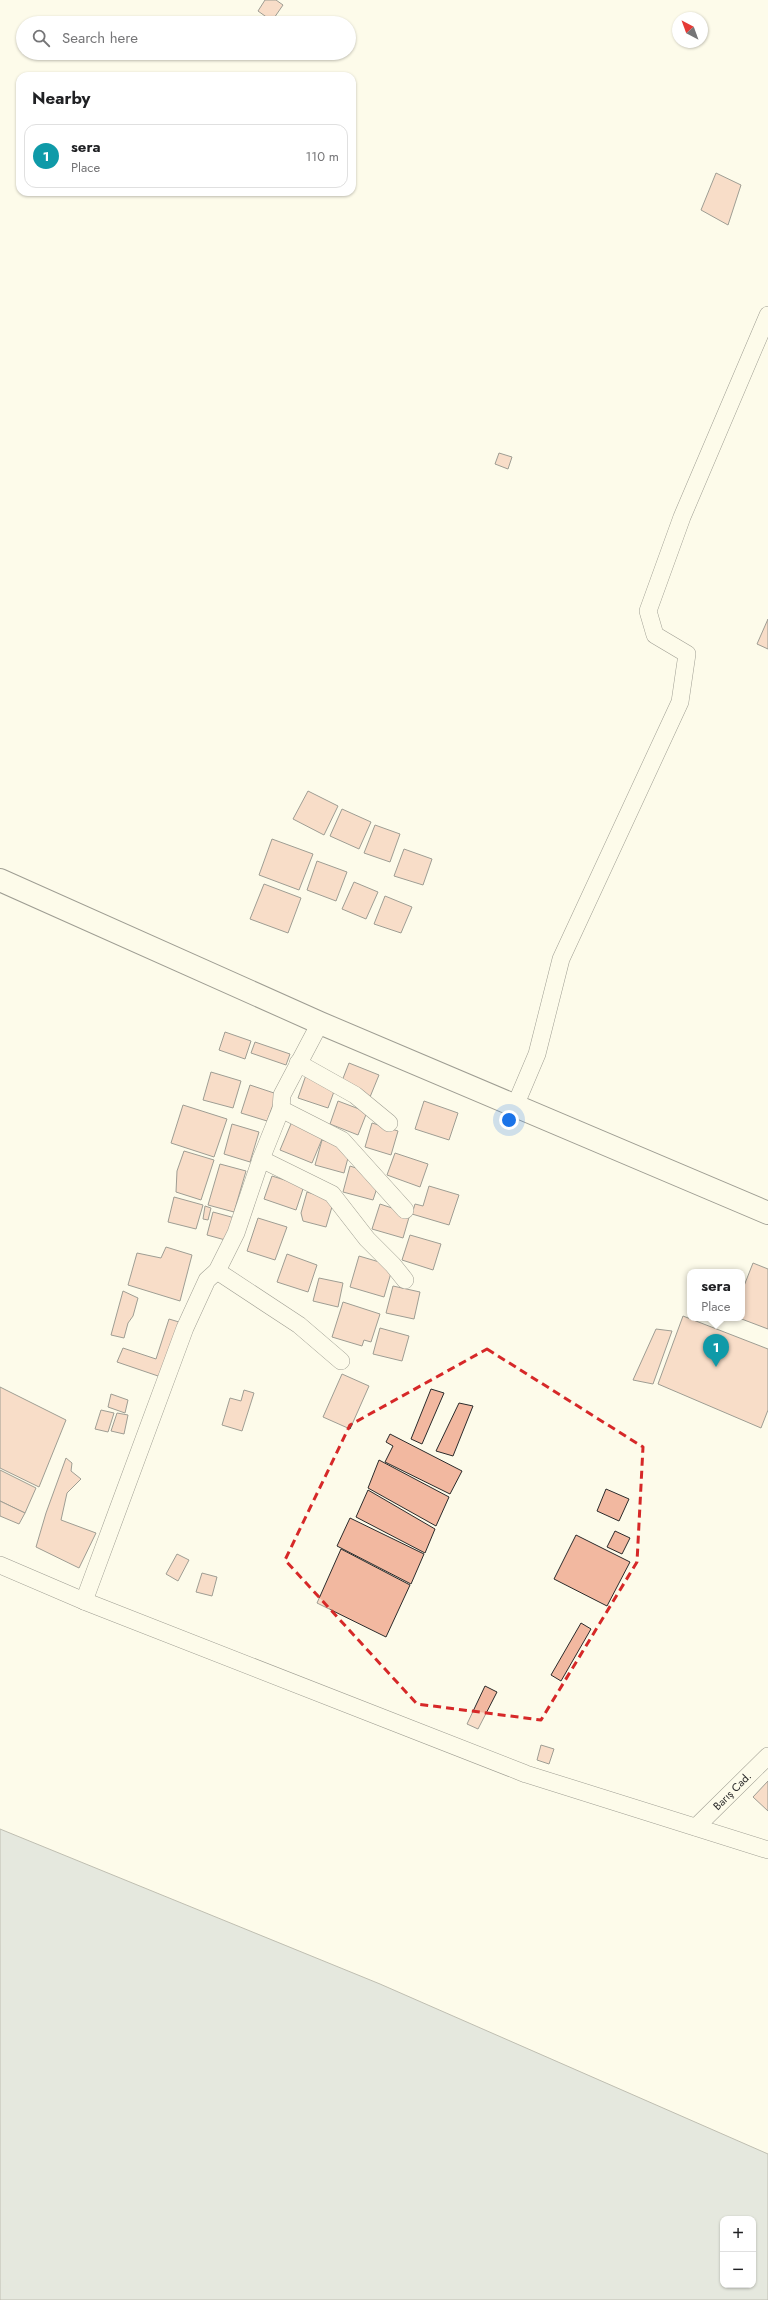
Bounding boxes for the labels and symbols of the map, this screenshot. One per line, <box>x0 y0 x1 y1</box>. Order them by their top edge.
north arrow <box>672 12 708 48</box>
your location <box>499 1110 519 1130</box>
pin: 1 <box>703 1334 729 1367</box>
street label: Barış Cad. <box>709 1768 755 1814</box>

